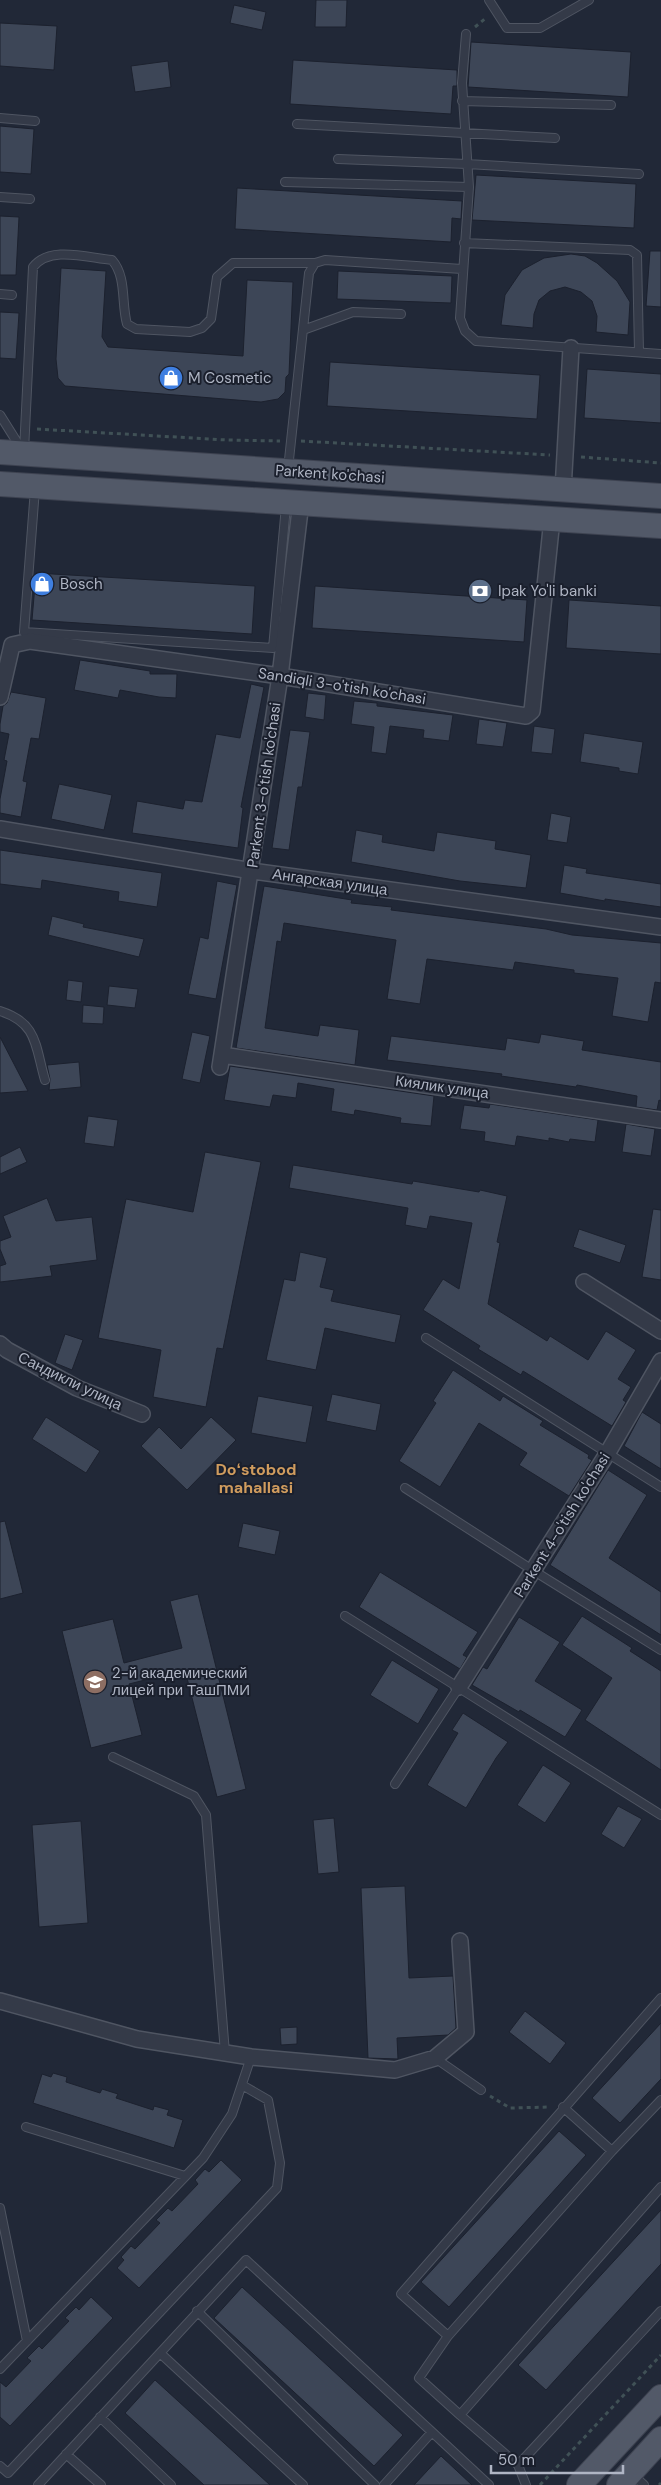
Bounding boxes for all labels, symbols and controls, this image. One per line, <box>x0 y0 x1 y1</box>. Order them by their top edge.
shop icon: M Cosmetic <box>158 365 184 391</box>
place label: M Cosmetic <box>188 368 271 388</box>
street label: Parkent ko'chasi <box>275 460 385 488</box>
shop icon: Bosch <box>29 571 55 597</box>
place label: Bosch <box>60 574 103 594</box>
bank icon: Ipak Yo'li banki <box>467 578 493 604</box>
place label: Ipak Yo'li banki <box>498 581 597 601</box>
street label: Sandiqli 3-o'tish ko'chasi <box>257 663 427 709</box>
street label: Parkent 3-o'tish ko'chasi <box>242 701 286 869</box>
street label: Ангарская улица <box>271 864 390 900</box>
street label: Киялик улица <box>394 1071 491 1104</box>
street label: Сандикли улица <box>14 1347 126 1415</box>
street label: Parkent 4-o'tish ko'chasi <box>509 1449 615 1601</box>
district label: Doʻstobod mahallasi <box>216 1459 297 1498</box>
place label: 2-й академический лицей при ТашПМИ <box>112 1663 250 1700</box>
school or university icon: 2-й академический лицей при ТашПМИ <box>82 1669 108 1695</box>
scale bar <box>491 2442 624 2474</box>
text: 50 m <box>498 2450 535 2470</box>

